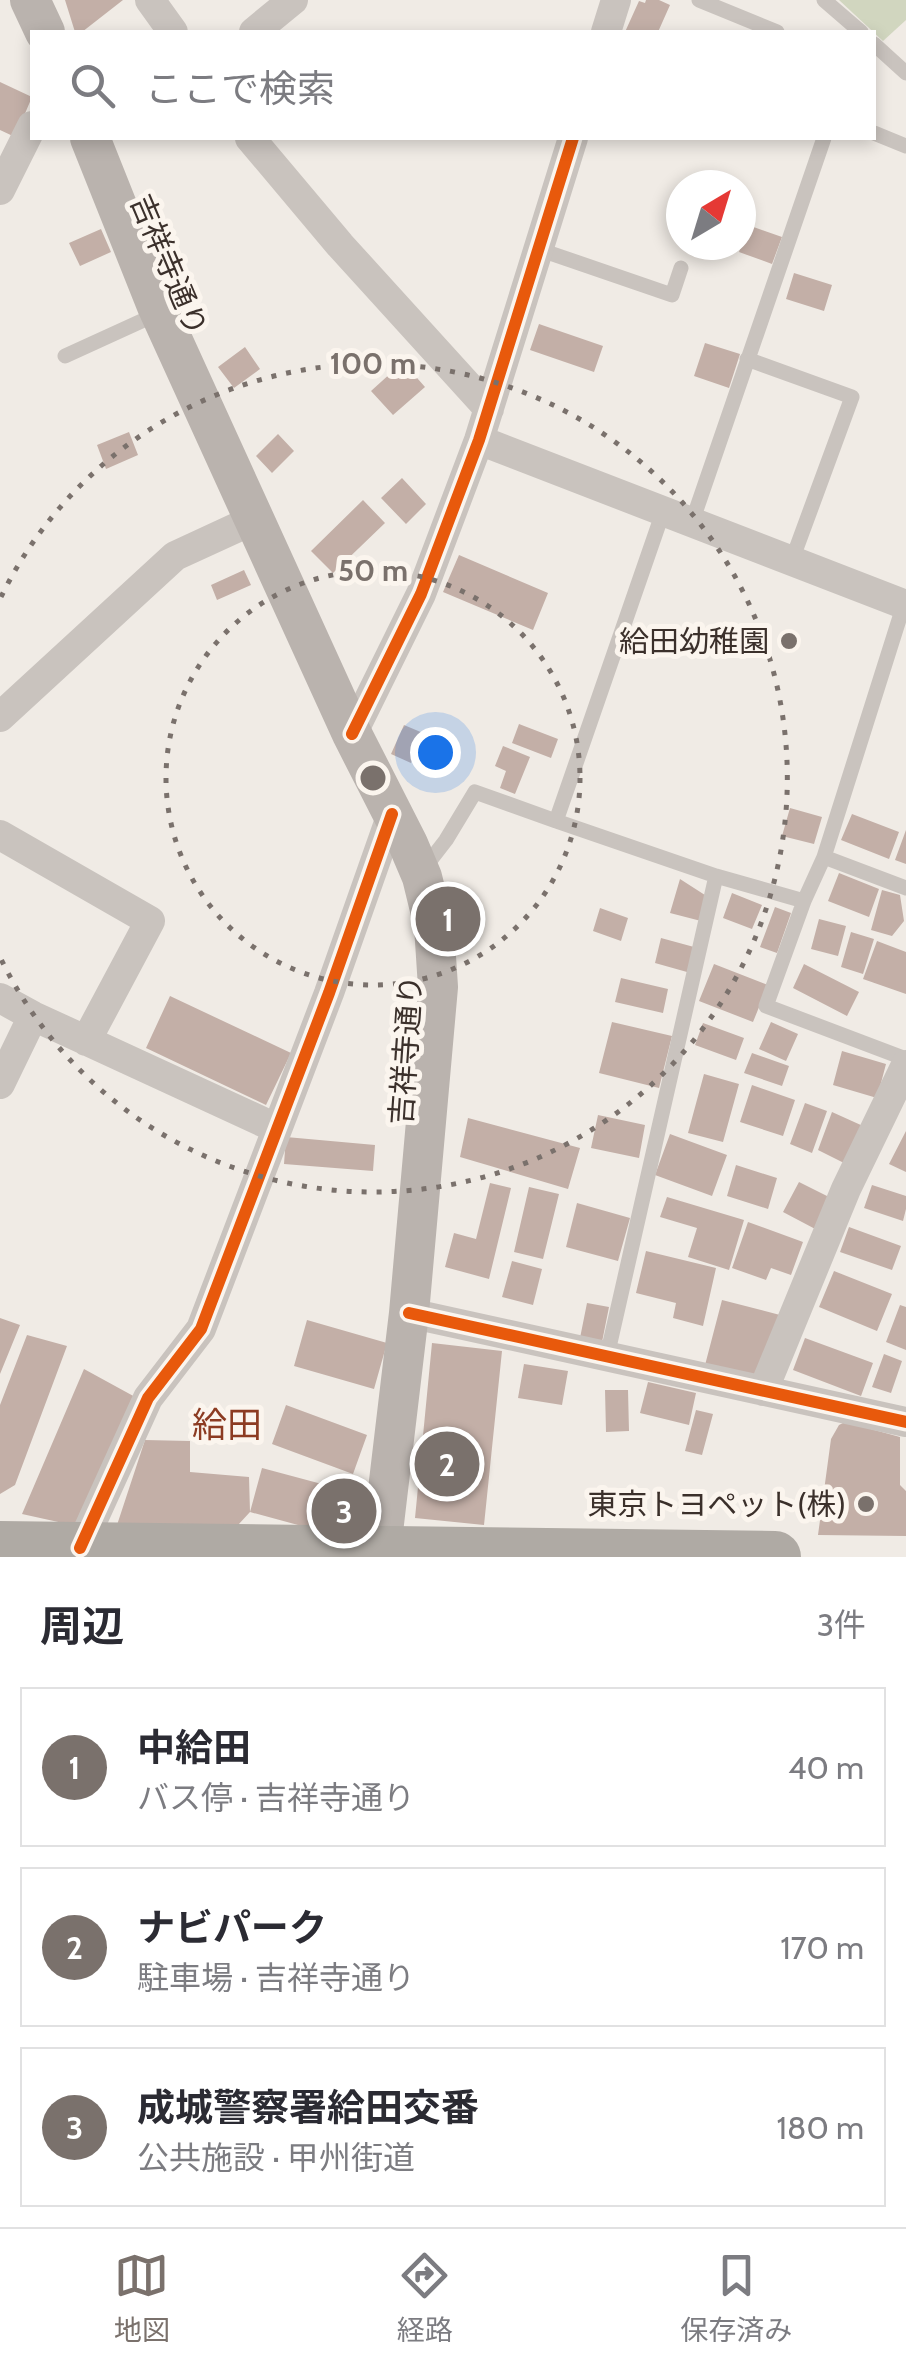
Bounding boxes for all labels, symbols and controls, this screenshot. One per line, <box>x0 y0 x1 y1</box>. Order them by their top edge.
search box <box>30 30 876 140</box>
icon: search <box>65 58 120 113</box>
text: ここで検索 <box>145 65 335 112</box>
north arrow <box>666 170 756 260</box>
street label: 吉祥寺通り <box>123 189 215 341</box>
text: 100 m <box>330 345 416 382</box>
text: 50 m <box>338 552 408 589</box>
place label: 給田幼稚園 <box>619 623 769 660</box>
marker: 給田幼稚園 <box>778 630 800 652</box>
your location <box>410 727 461 778</box>
centre of rings <box>355 760 391 796</box>
pin: 1 <box>416 882 480 956</box>
street label: 吉祥寺通り <box>382 974 430 1126</box>
district label: 給田 <box>192 1403 262 1446</box>
pin: 2 <box>414 1426 480 1502</box>
pin: 3 <box>312 1474 376 1548</box>
place label: 東京トヨペット(株) <box>587 1486 846 1523</box>
marker: 東京トヨペット(株) <box>855 1493 877 1515</box>
text: 周辺 <box>40 1600 124 1652</box>
text: 3件 <box>817 1605 866 1644</box>
text: 中給田 <box>137 1724 251 1771</box>
text: 1 <box>69 1748 80 1787</box>
text: 40 m <box>788 1748 864 1787</box>
text: バス停 · 吉祥寺通り <box>137 1778 415 1817</box>
text: ナビパーク <box>137 1904 327 1951</box>
text: 2 <box>66 1928 83 1967</box>
text: 170 m <box>780 1928 864 1967</box>
text: 駐車場 · 吉祥寺通り <box>137 1958 415 1997</box>
text: 成城警察署給田交番 <box>137 2084 479 2131</box>
text: 3 <box>66 2108 83 2147</box>
text: 180 m <box>777 2108 864 2147</box>
text: 公共施設 · 甲州街道 <box>137 2138 415 2177</box>
tab: 地図 <box>114 2248 170 2348</box>
tab: 経路 <box>397 2248 453 2348</box>
tab: 保存済み <box>680 2248 792 2348</box>

